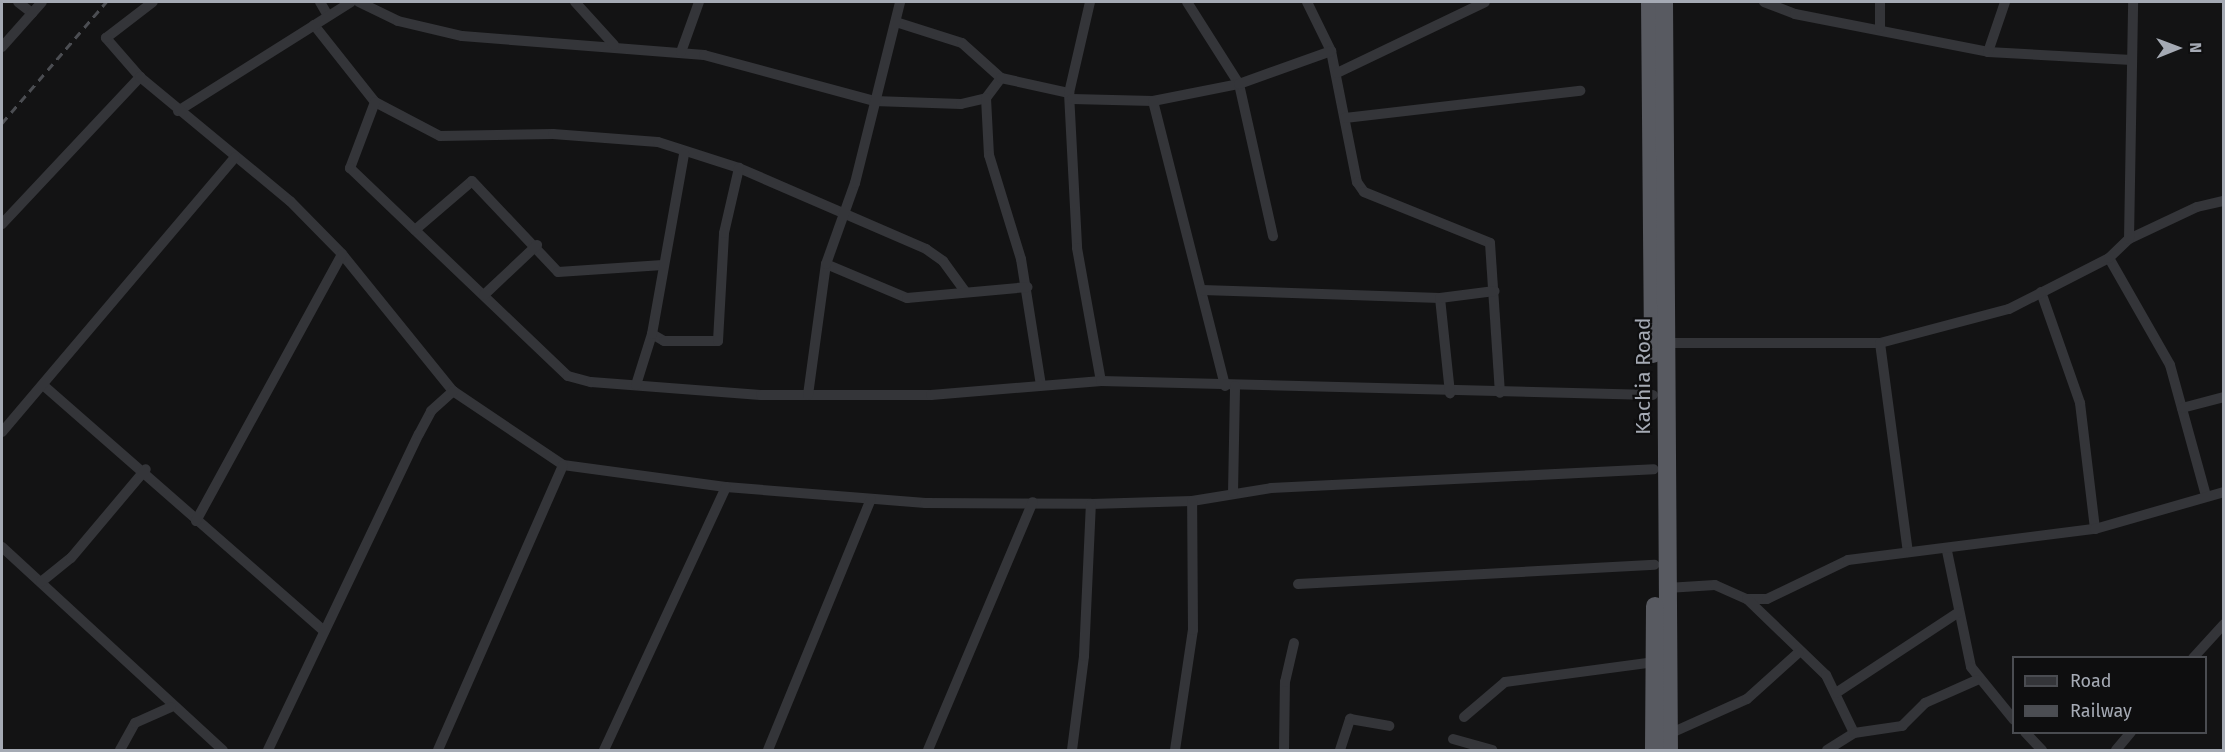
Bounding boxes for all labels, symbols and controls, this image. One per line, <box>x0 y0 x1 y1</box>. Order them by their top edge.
north arrow <box>2147 18 2207 78</box>
text: N <box>2186 42 2205 53</box>
street label: Kachia Road <box>1630 317 1656 435</box>
legend <box>2012 656 2207 734</box>
text: Road <box>2070 670 2112 692</box>
text: Railway <box>2070 700 2132 722</box>

